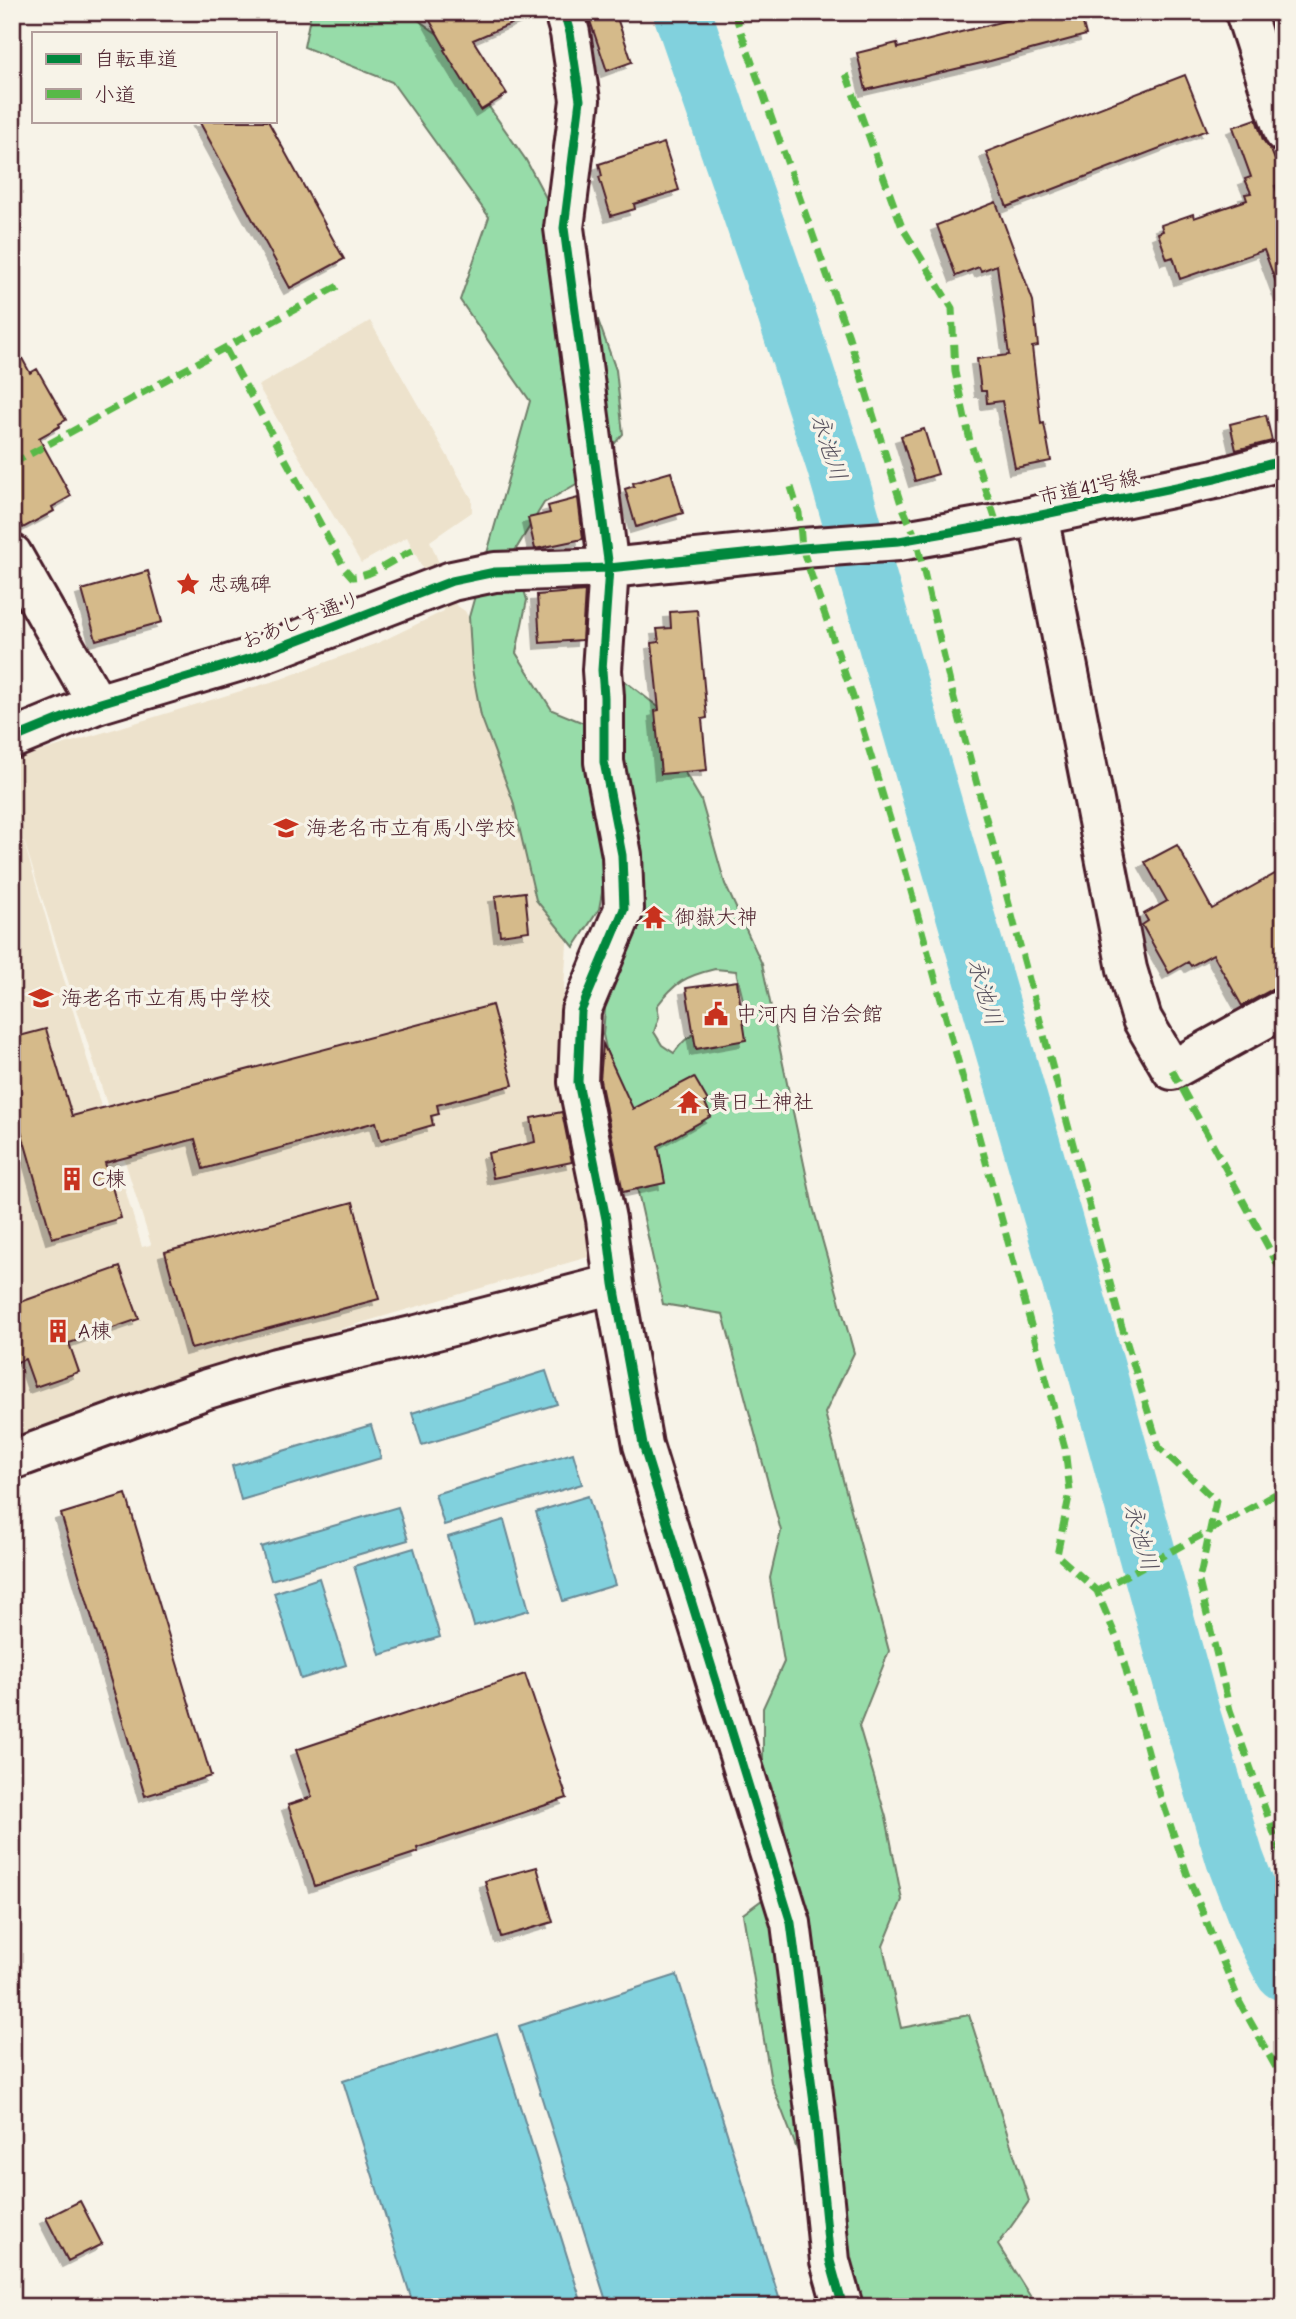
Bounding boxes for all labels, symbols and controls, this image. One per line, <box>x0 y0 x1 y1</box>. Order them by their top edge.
legend <box>32 32 276 122</box>
text: 自転車道 <box>94 47 178 71</box>
text: 小道 <box>94 83 136 107</box>
water label: 永池川 <box>805 410 853 484</box>
street label: 市道41号線 <box>1036 465 1142 509</box>
place icon: 忠魂碑 <box>174 570 202 598</box>
place label: 忠魂碑 <box>208 572 271 596</box>
street label: おあしす通り <box>238 586 364 654</box>
school or university icon: 海老名市立有馬小学校 <box>272 814 300 842</box>
place label: 海老名市立有馬小学校 <box>306 816 516 840</box>
temple icon: 御嶽大神 <box>640 903 668 931</box>
place label: 御嶽大神 <box>674 905 758 929</box>
water label: 永池川 <box>963 955 1007 1029</box>
school or university icon: 海老名市立有馬中学校 <box>27 984 55 1012</box>
place label: 海老名市立有馬中学校 <box>61 986 271 1010</box>
public building icon: 中河内自治会館 <box>702 1000 730 1028</box>
place label: 中河内自治会館 <box>736 1002 883 1026</box>
temple icon: 貴日土神社 <box>675 1088 703 1116</box>
place label: 貴日土神社 <box>709 1090 814 1114</box>
building icon: C棟 <box>58 1165 86 1193</box>
place label: C棟 <box>92 1167 126 1191</box>
building icon: A棟 <box>44 1317 72 1345</box>
place label: A棟 <box>78 1319 111 1343</box>
water label: 永池川 <box>1119 1500 1163 1574</box>

